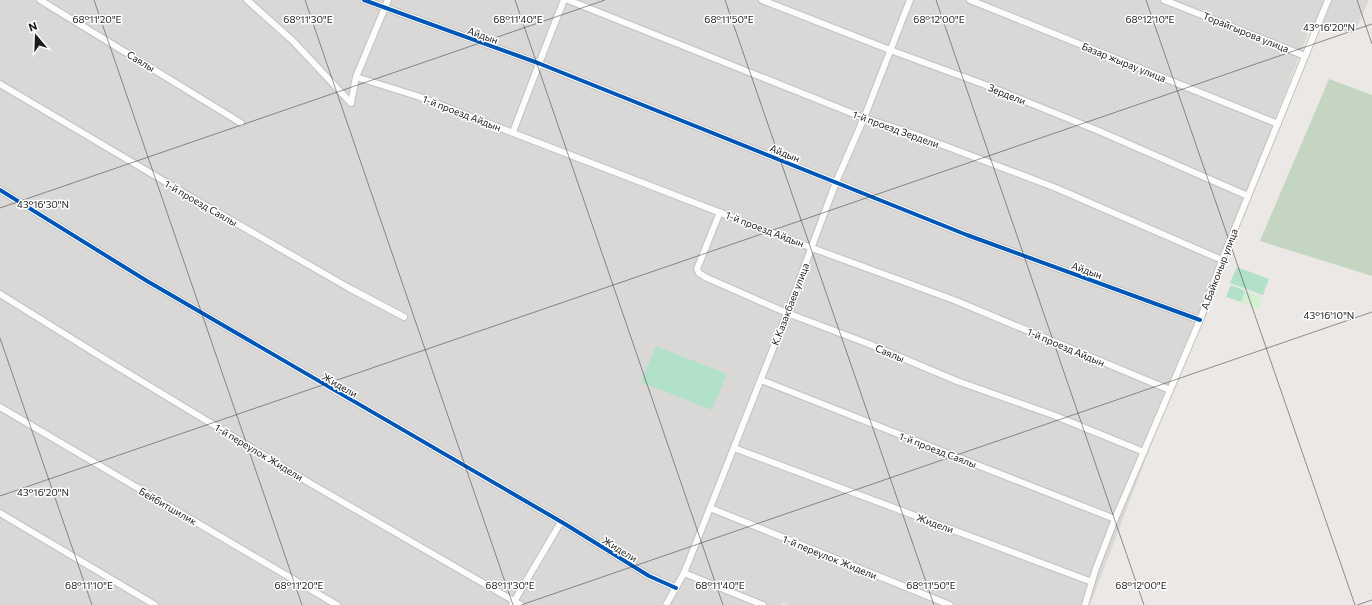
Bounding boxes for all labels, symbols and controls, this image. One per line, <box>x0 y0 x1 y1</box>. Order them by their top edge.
street label: Торайгырова улица <box>1201 9 1291 55</box>
text: 68°11'20"E <box>72 13 122 25</box>
text: 68°11'30"E <box>283 13 333 25</box>
text: 68°11'40"E <box>493 13 543 25</box>
text: 68°11'50"E <box>704 13 754 25</box>
text: 68°12'00"E <box>913 13 965 25</box>
text: 68°12'10"E <box>1125 13 1175 25</box>
north arrow <box>16 16 56 56</box>
text: N <box>27 19 39 34</box>
text: 43°16'20"N <box>1303 21 1355 33</box>
street label: Айдын <box>466 24 500 46</box>
street label: Базар жырау улица <box>1080 40 1168 84</box>
street label: Саялы <box>125 48 157 74</box>
street label: Зердели <box>986 81 1028 107</box>
street label: 1-й проезд Айдын <box>421 93 503 133</box>
street label: 1-й проезд Зердели <box>851 108 941 150</box>
street label: Айдын <box>768 142 802 164</box>
street label: 1-й проезд Саялы <box>163 177 239 229</box>
text: 43°16'30"N <box>17 198 69 210</box>
street label: 1-й проезд Айдын <box>724 209 806 249</box>
street label: А.Байконыр улица <box>1198 227 1240 311</box>
street label: Айдын <box>1070 259 1104 281</box>
street label: К.Казакбаев улица <box>769 261 811 347</box>
text: 43°16'10"N <box>1304 309 1354 321</box>
street label: 1-й проезд Айдын <box>1025 325 1107 369</box>
street label: Саялы <box>874 342 906 364</box>
street label: Жидели <box>320 370 360 400</box>
street label: 1-й переулок Жидели <box>213 421 305 483</box>
street label: 1-й проезд Саялы <box>898 430 978 470</box>
street label: Бейбитшилик <box>137 485 200 528</box>
text: 43°16'20"N <box>17 486 69 498</box>
street label: Жидели <box>915 511 955 535</box>
street label: 1-й переулок Жидели <box>781 533 879 581</box>
street label: Жидели <box>600 534 640 564</box>
text: 68°11'10"E <box>65 579 113 591</box>
text: 68°11'20"E <box>274 579 324 591</box>
text: 68°11'30"E <box>485 579 535 591</box>
text: 68°11'40"E <box>695 579 745 591</box>
text: 68°11'50"E <box>906 579 956 591</box>
text: 68°12'00"E <box>1115 579 1167 591</box>

